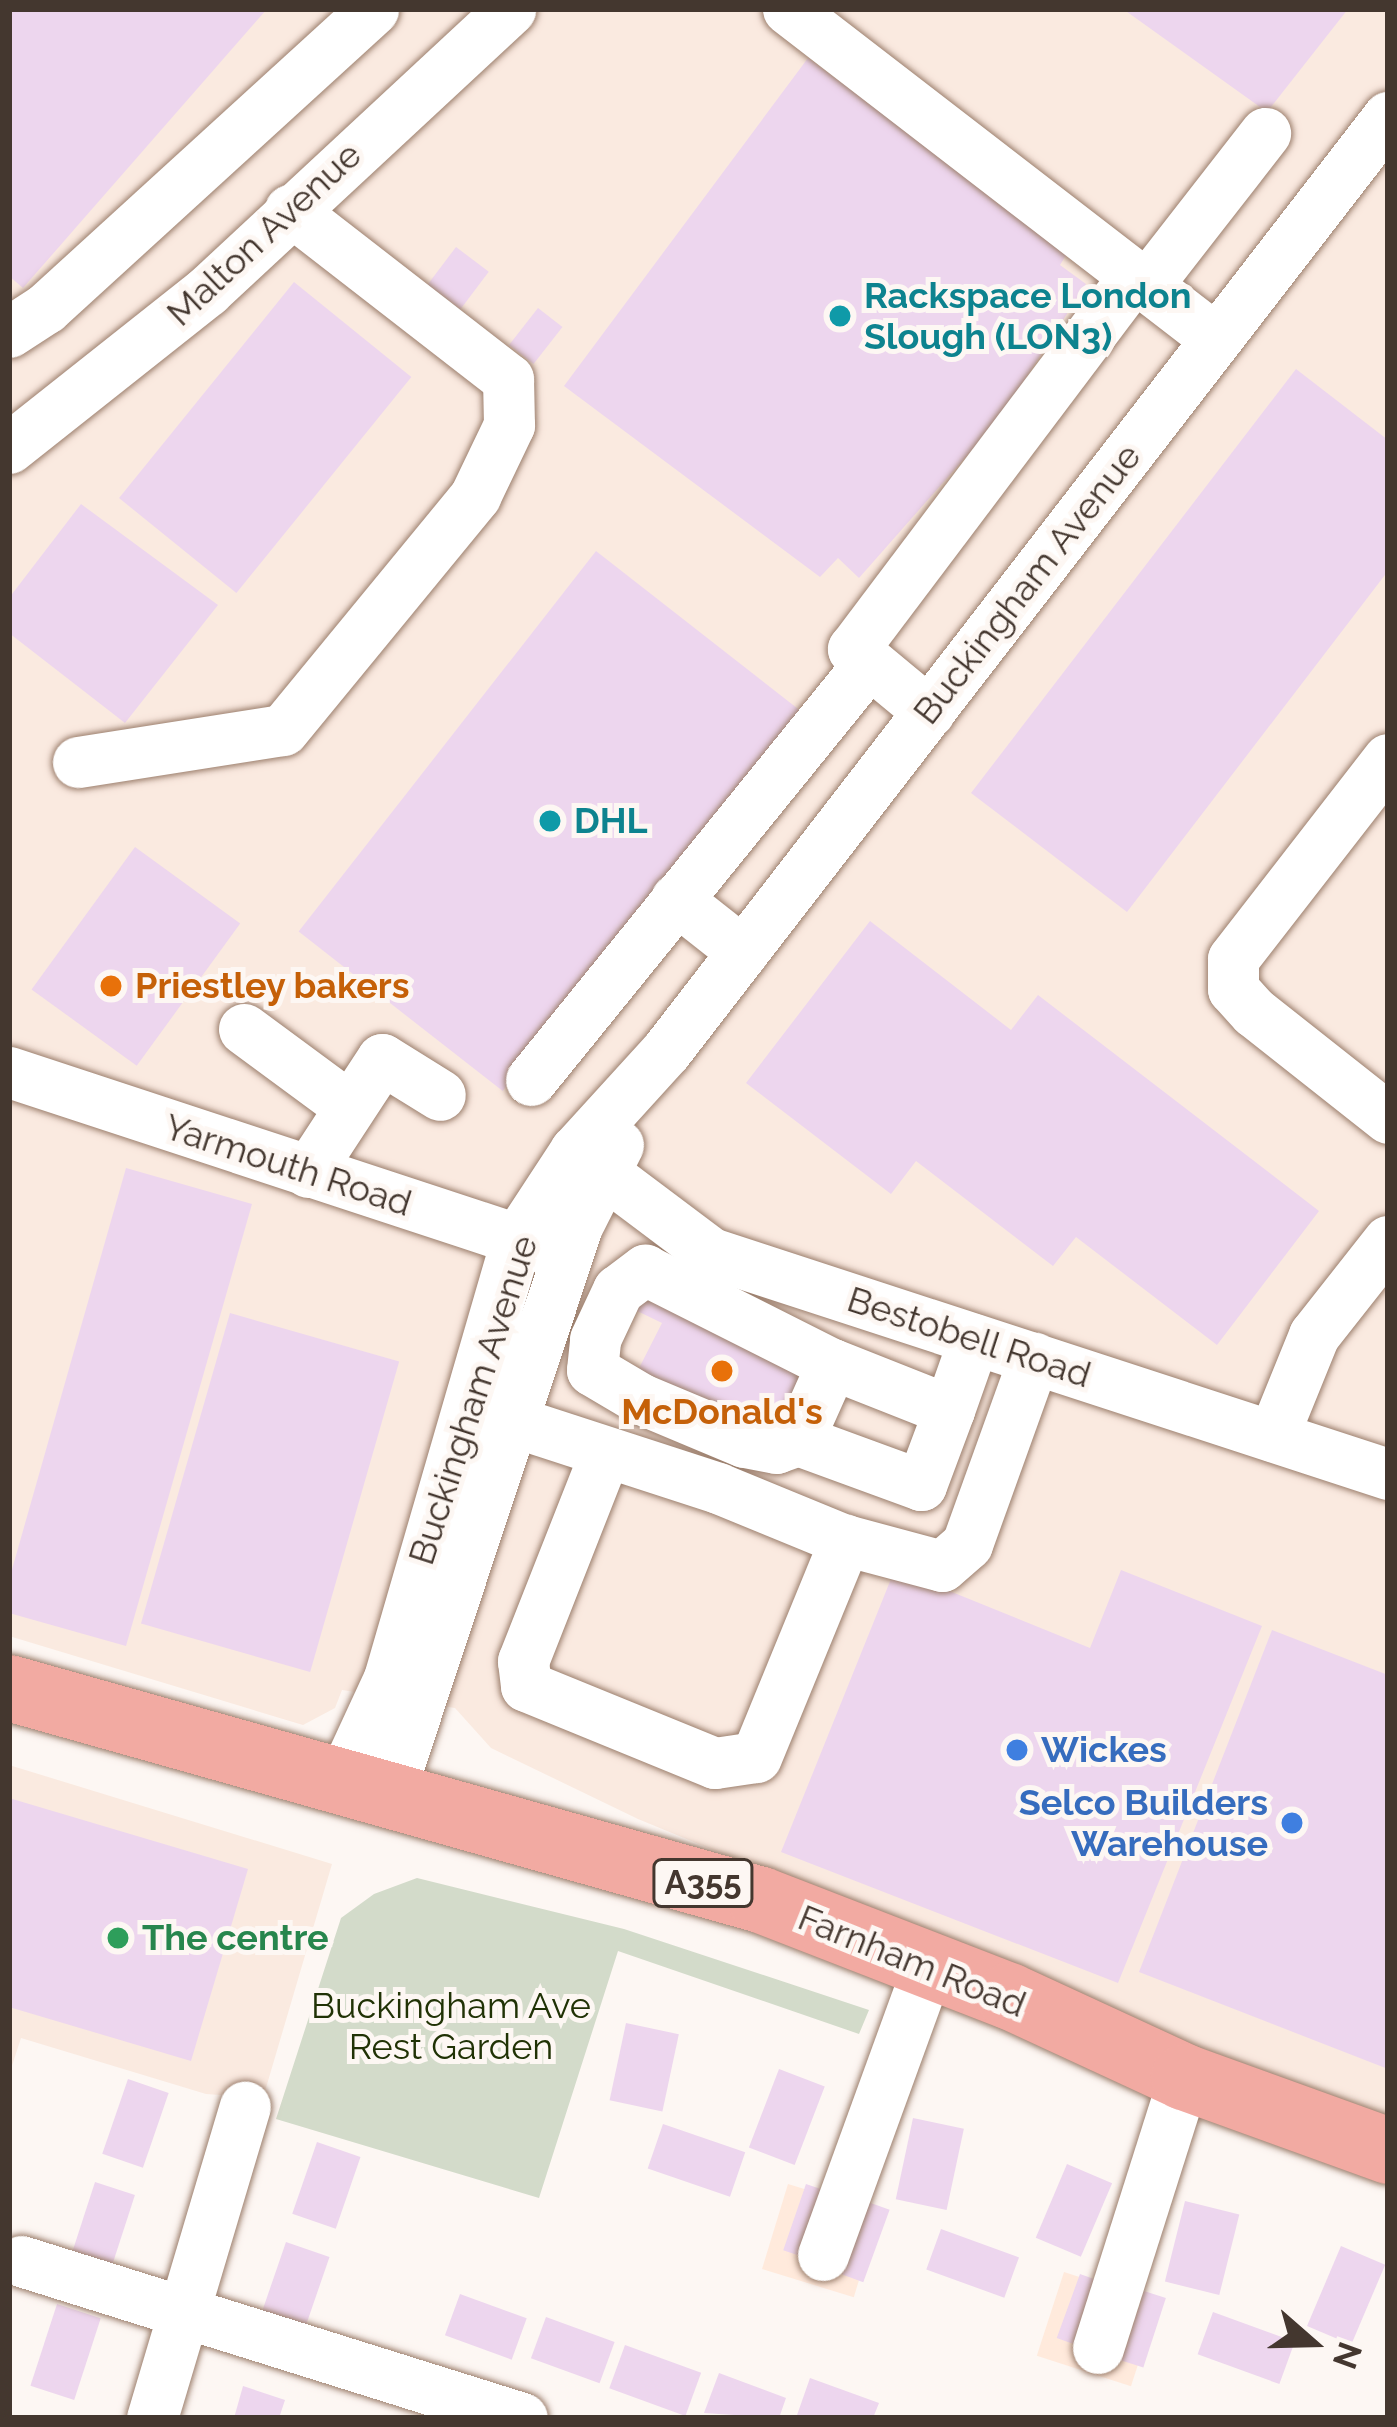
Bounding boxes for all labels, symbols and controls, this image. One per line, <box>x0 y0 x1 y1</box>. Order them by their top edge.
street label: Malton Avenue <box>158 133 370 335</box>
place label: Rackspace London Slough (LON3) <box>864 273 1191 358</box>
marker: Rackspace London Slough (LON3) <box>827 303 853 329</box>
street label: Buckingham Avenue <box>904 435 1150 733</box>
place label: DHL <box>574 799 648 843</box>
marker: DHL <box>537 808 563 834</box>
place label: Priestley bakers <box>135 964 410 1008</box>
marker: Priestley bakers <box>98 973 124 999</box>
street label: Yarmouth Road <box>159 1105 417 1225</box>
street label: Buckingham Avenue <box>399 1230 547 1570</box>
street label: Bestobell Road <box>841 1277 1097 1397</box>
marker: McDonald's <box>709 1358 735 1384</box>
place label: McDonald's <box>621 1390 823 1434</box>
place label: Wickes <box>1041 1728 1167 1772</box>
marker: Wickes <box>1004 1737 1030 1763</box>
place label: Selco Builders Warehouse <box>1019 1780 1268 1865</box>
marker: Selco Builders Warehouse <box>1279 1810 1305 1836</box>
road number: A355 <box>652 1856 754 1910</box>
street label: Farnham Road <box>792 1896 1032 2026</box>
place label: The centre <box>142 1916 329 1960</box>
marker: The centre <box>105 1925 131 1951</box>
park label: Buckingham Ave Rest Garden <box>311 1983 591 2068</box>
north arrow <box>1253 2283 1373 2403</box>
text: N <box>1325 2337 1370 2374</box>

